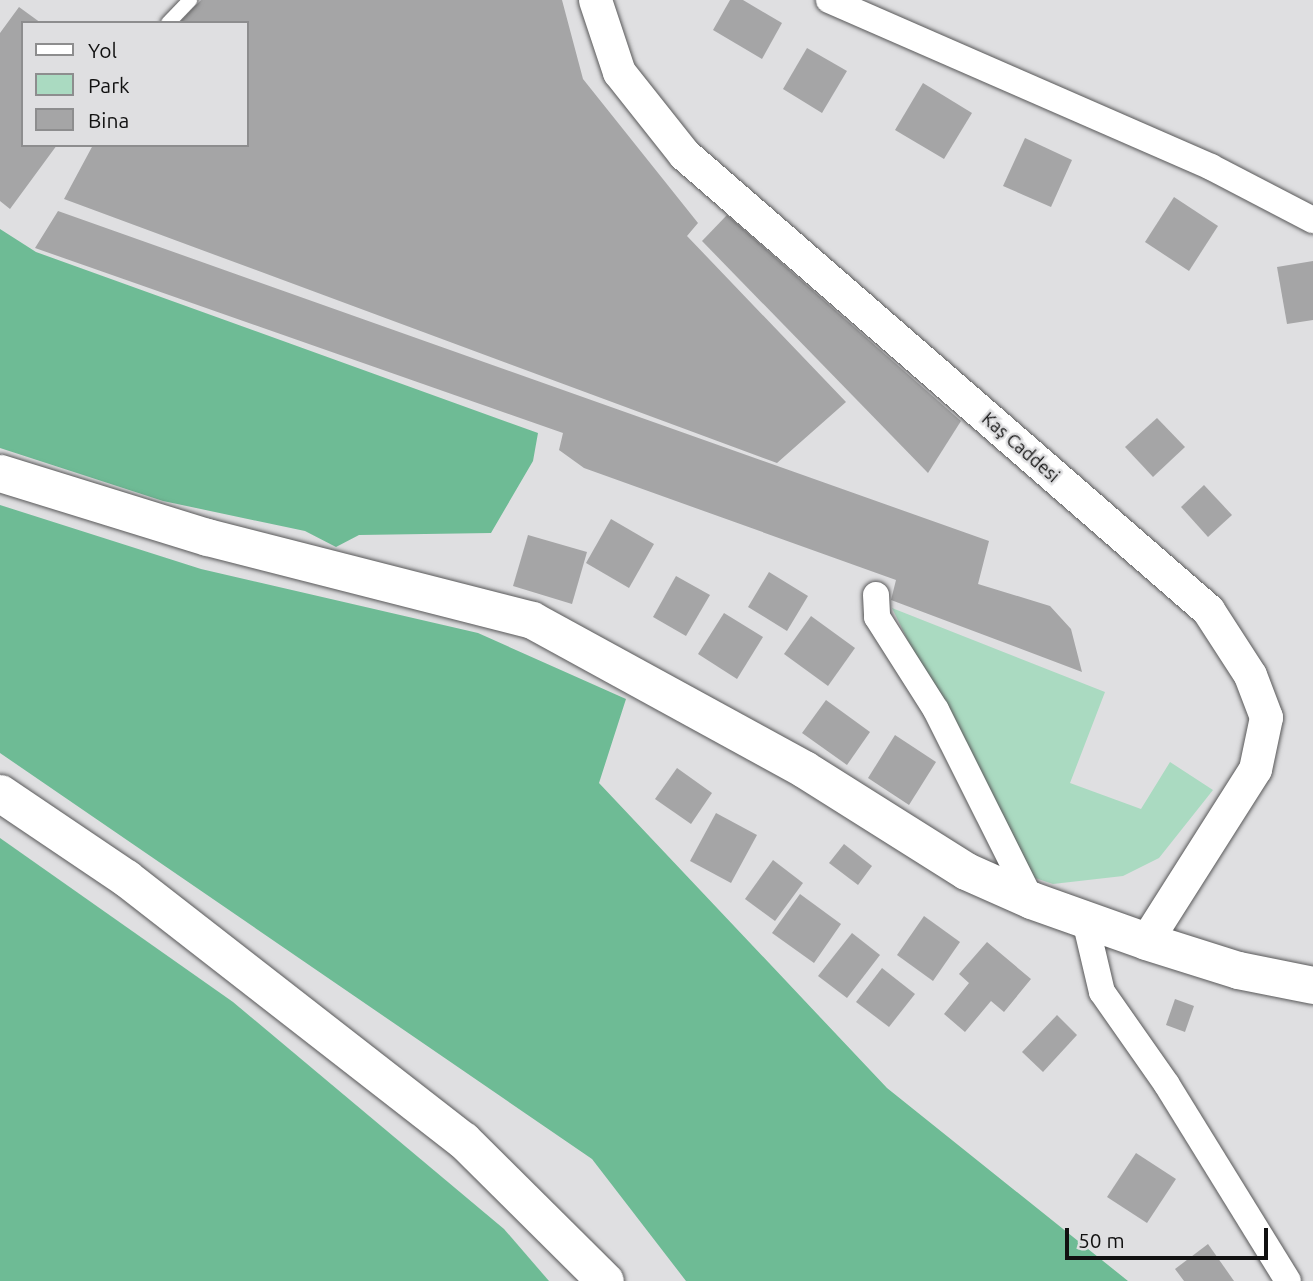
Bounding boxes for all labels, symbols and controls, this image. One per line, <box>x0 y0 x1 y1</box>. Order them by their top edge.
legend <box>21 21 248 147</box>
text: Yol <box>88 38 117 62</box>
text: Park <box>88 73 130 97</box>
text: Bina <box>88 108 129 132</box>
street label: Kaş Caddesi <box>978 407 1064 487</box>
scale bar <box>1068 1214 1271 1258</box>
text: 50 m <box>1078 1228 1125 1252</box>

